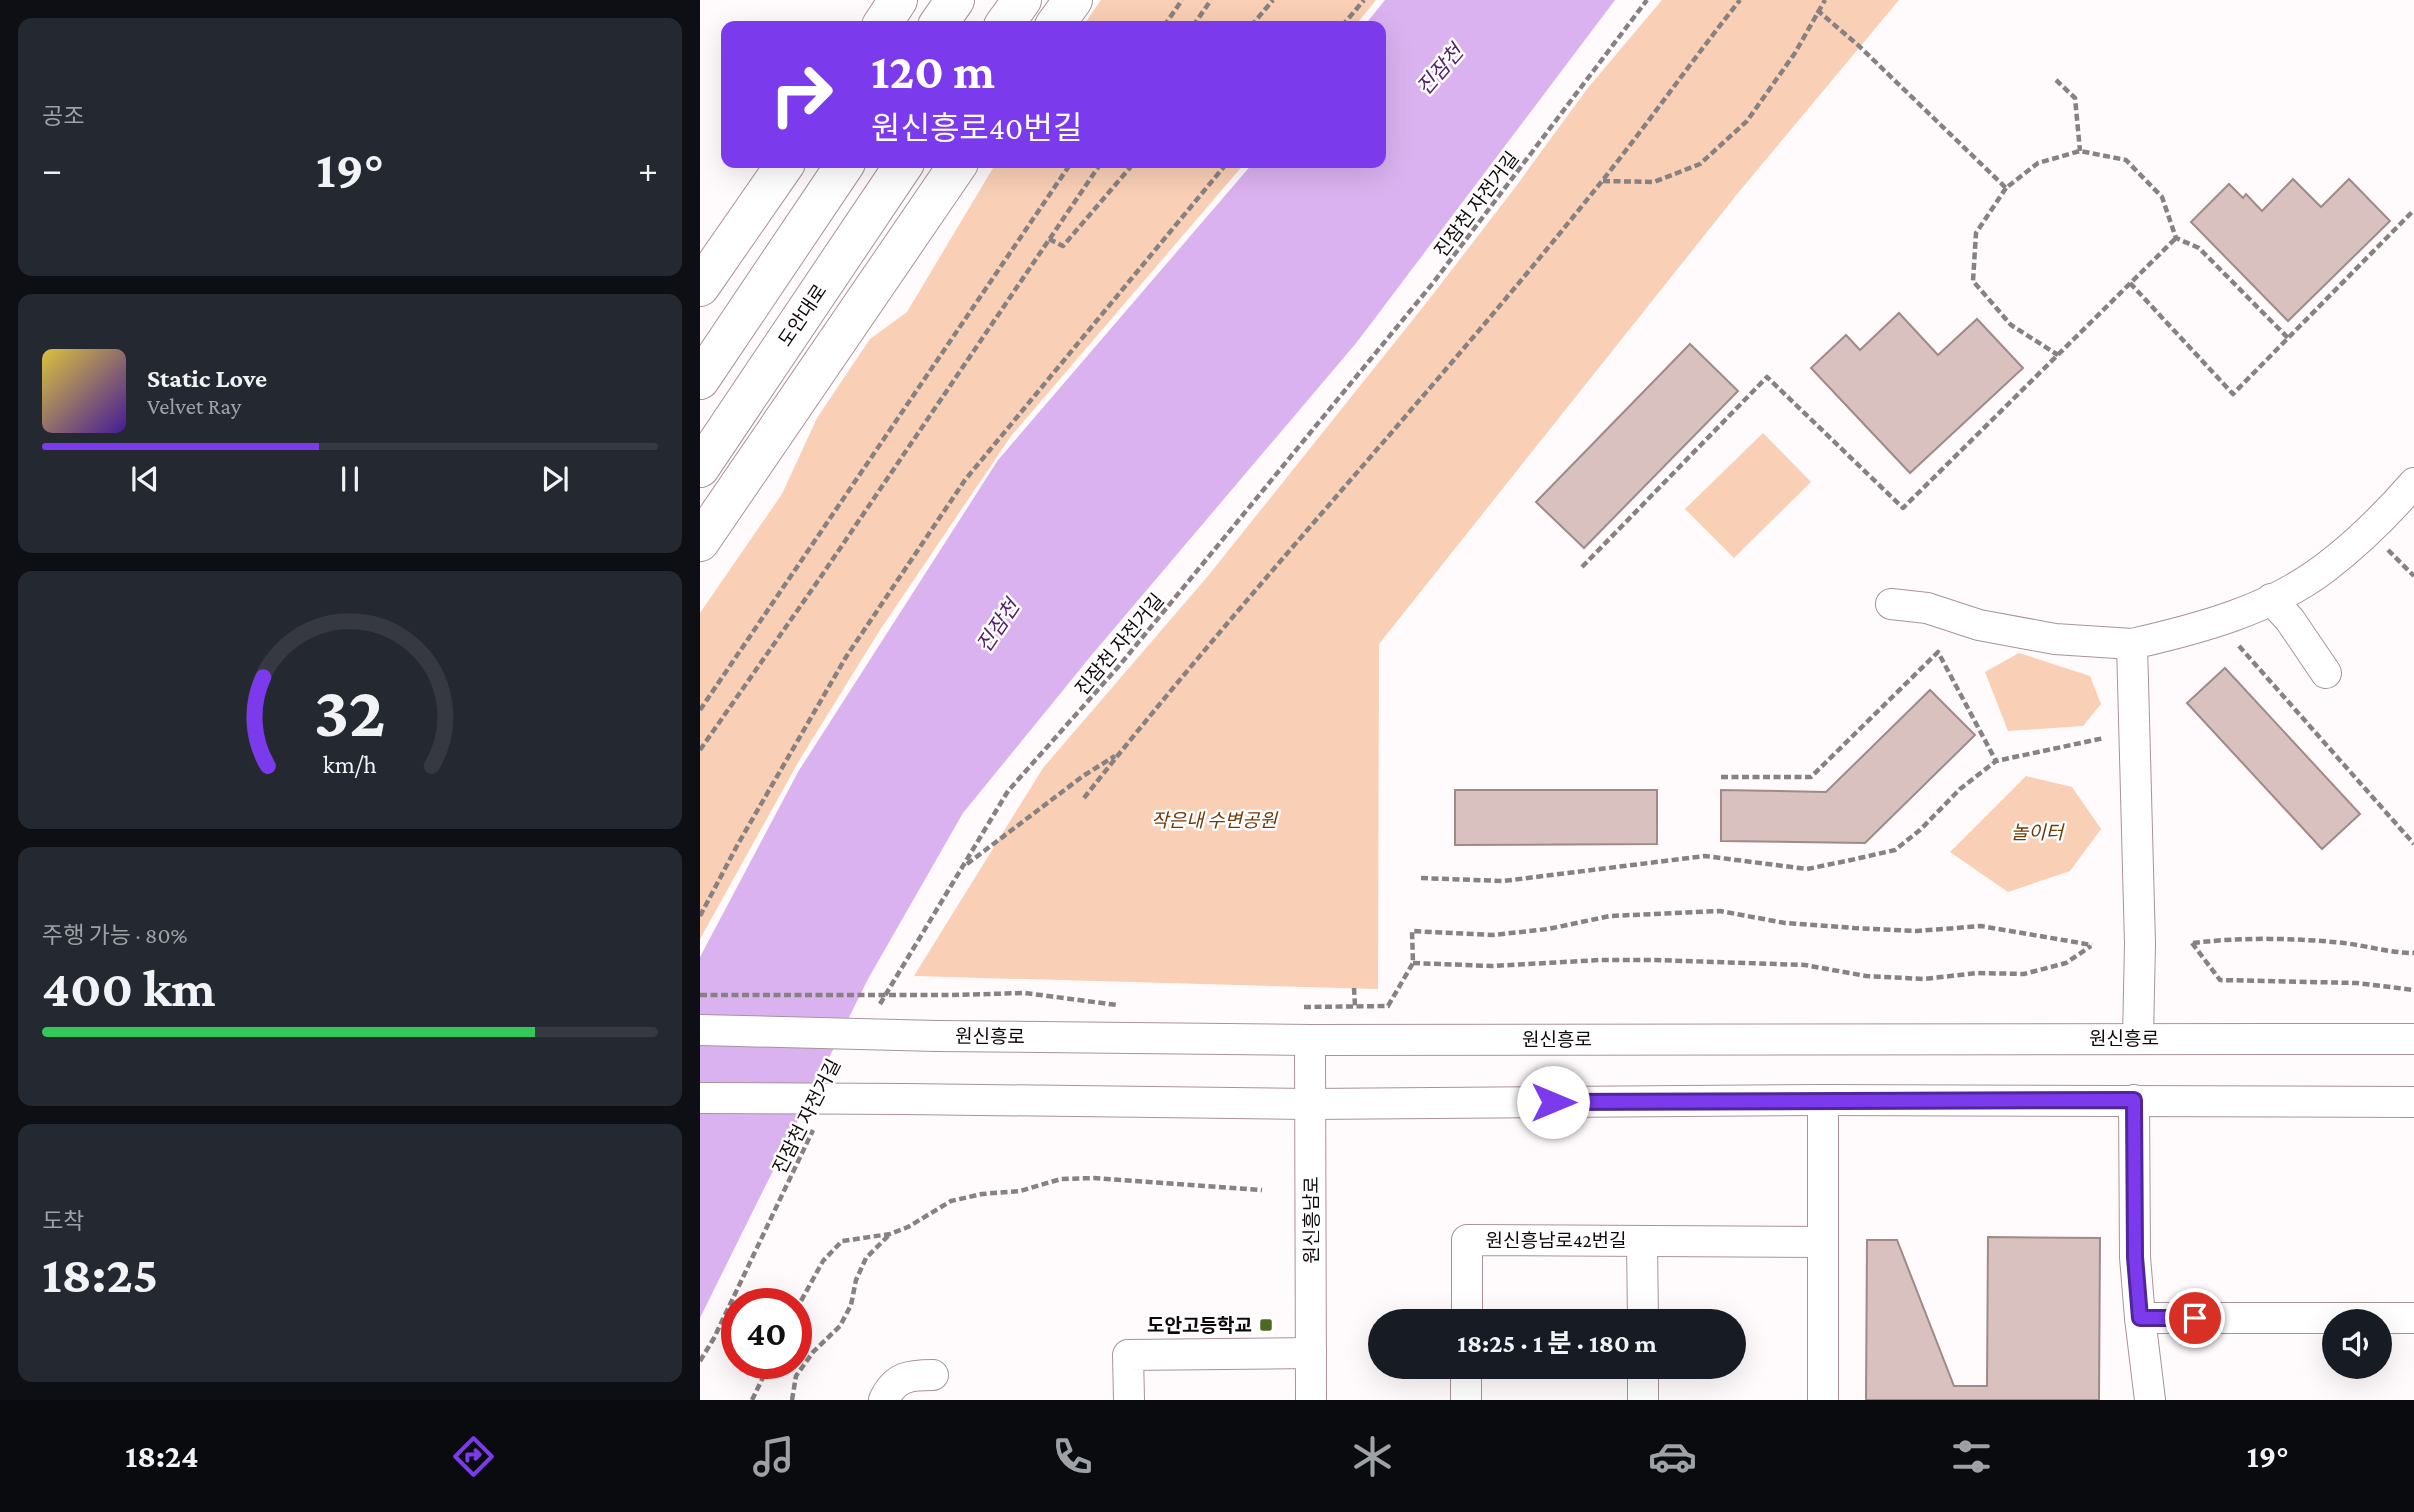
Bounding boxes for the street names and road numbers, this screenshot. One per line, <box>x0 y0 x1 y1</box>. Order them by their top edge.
street label: 진잠천 자전거길 <box>1430 148 1523 261</box>
street label: 도안대로 <box>774 280 831 350</box>
street label: 진잠천 자전거길 <box>1071 589 1168 699</box>
street label: 원신흥로 <box>955 1025 1025 1048</box>
street label: 원신흥로 <box>2089 1028 2159 1049</box>
street label: 원신흥로 <box>1522 1029 1592 1050</box>
street label: 진잠천 자전거길 <box>769 1055 844 1177</box>
street label: 원신흥남로 <box>1301 1176 1322 1264</box>
street label: 원신흥남로42번길 <box>1486 1230 1626 1251</box>

